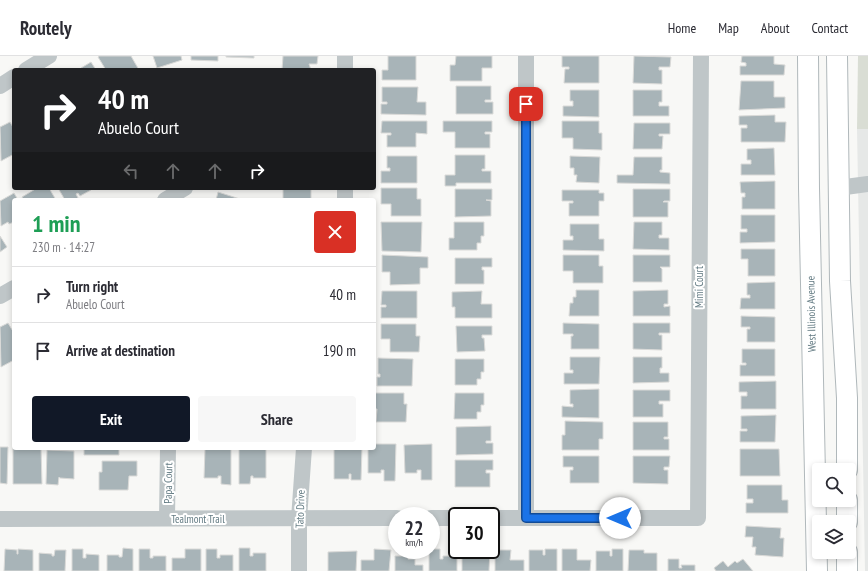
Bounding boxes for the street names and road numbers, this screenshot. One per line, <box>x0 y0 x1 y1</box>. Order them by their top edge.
street label: Mimi Court <box>692 266 706 308</box>
street label: West Illinois Avenue <box>803 275 819 352</box>
street label: Papa Court <box>161 462 175 504</box>
street label: Tato Drive <box>292 489 308 528</box>
street label: Tealmont Trail <box>171 512 225 526</box>

